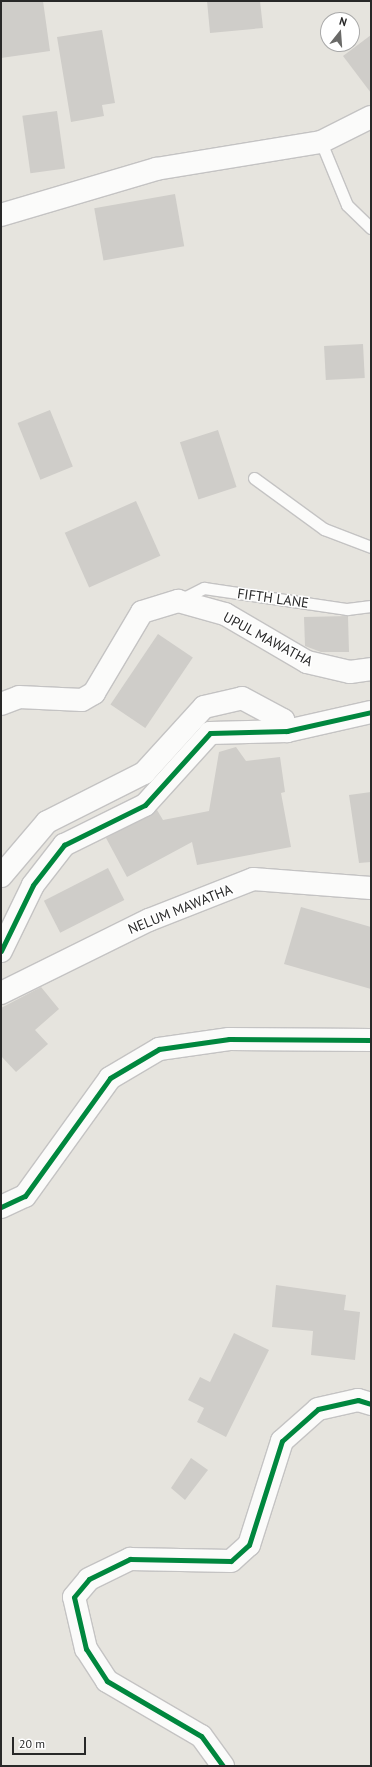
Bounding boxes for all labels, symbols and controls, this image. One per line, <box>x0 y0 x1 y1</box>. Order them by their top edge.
north arrow <box>320 12 360 52</box>
text: N <box>338 14 349 29</box>
street label: FIFTH LANE <box>236 585 310 611</box>
street label: UPUL MAWATHA <box>220 608 316 670</box>
street label: NELUM MAWATHA <box>125 880 235 938</box>
scale bar <box>14 1729 88 1755</box>
text: 20 m <box>19 1736 45 1751</box>

